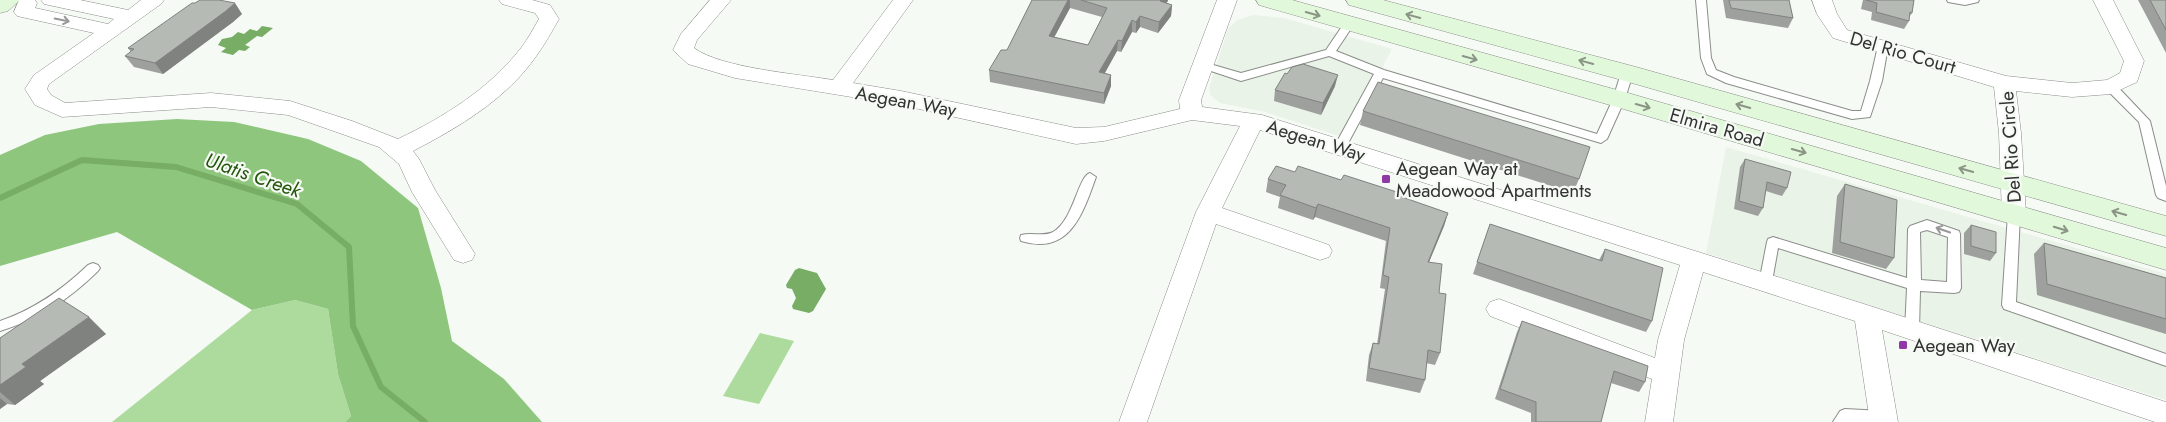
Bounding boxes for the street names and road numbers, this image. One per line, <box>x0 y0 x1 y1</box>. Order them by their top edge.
street label: Del Rio Court <box>1847 24 1959 81</box>
street label: Aegean Way <box>853 79 959 124</box>
street label: Del Rio Circle <box>1993 90 2028 204</box>
street label: Elmira Road <box>1667 101 1767 154</box>
street label: Aegean Way <box>1263 113 1369 168</box>

